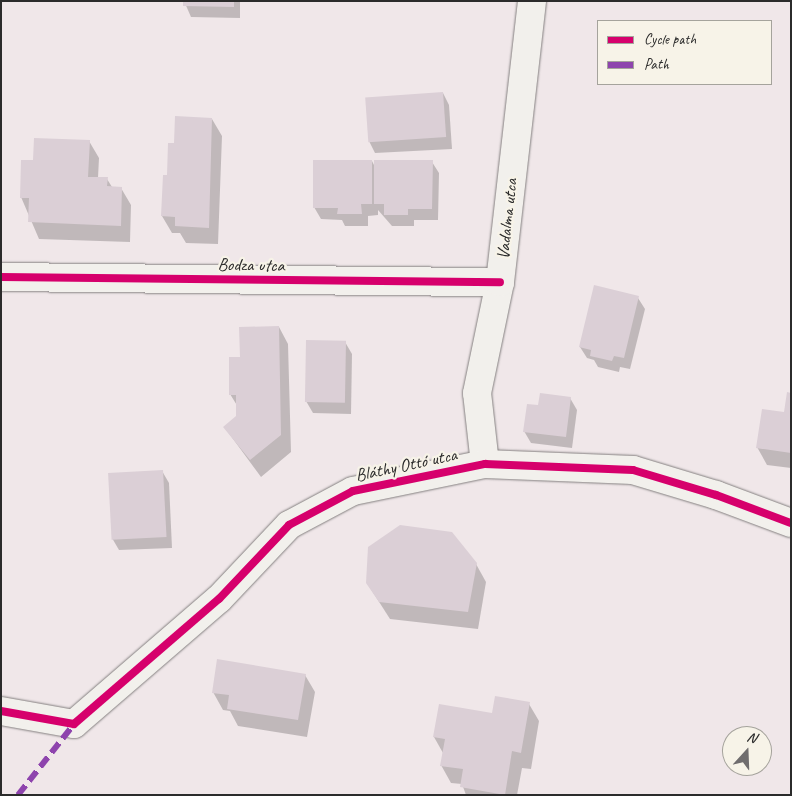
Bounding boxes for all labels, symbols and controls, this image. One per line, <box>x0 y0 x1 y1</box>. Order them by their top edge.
legend <box>597 20 772 85</box>
text: Cycle path <box>644 30 696 49</box>
text: Path <box>644 55 669 74</box>
street label: Vadalma utca <box>492 178 522 260</box>
street label: Bodza utca <box>218 254 284 276</box>
street label: Bláthy Ottó utca <box>353 444 459 486</box>
north arrow <box>722 726 772 776</box>
text: N <box>745 728 759 747</box>

